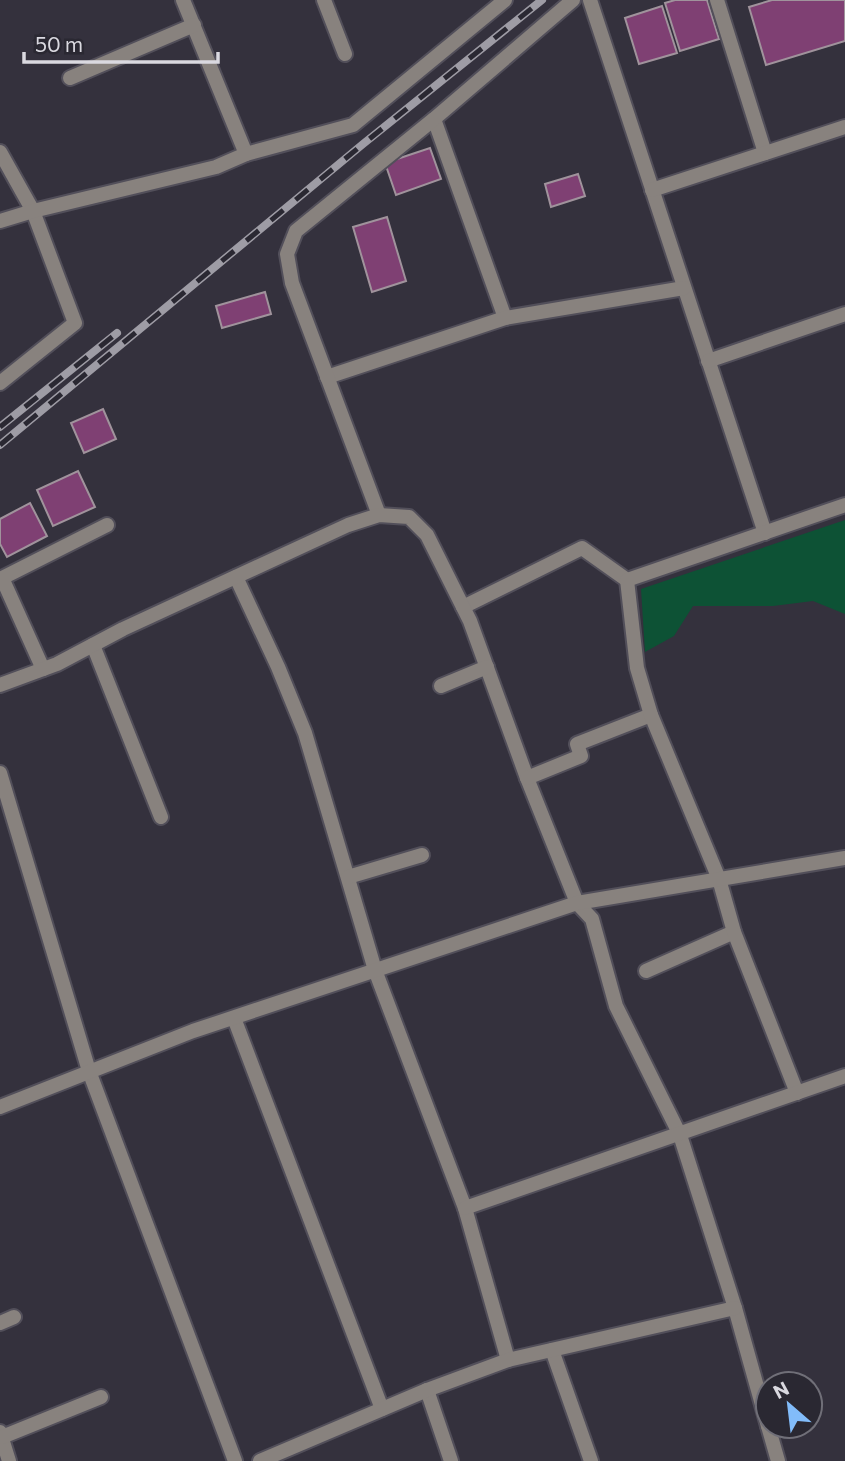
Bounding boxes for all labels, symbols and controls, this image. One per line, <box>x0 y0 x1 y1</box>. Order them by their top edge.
scale bar <box>24 21 219 65</box>
text: 50 m <box>35 31 83 56</box>
north arrow <box>754 1370 824 1440</box>
text: N <box>769 1376 792 1403</box>

